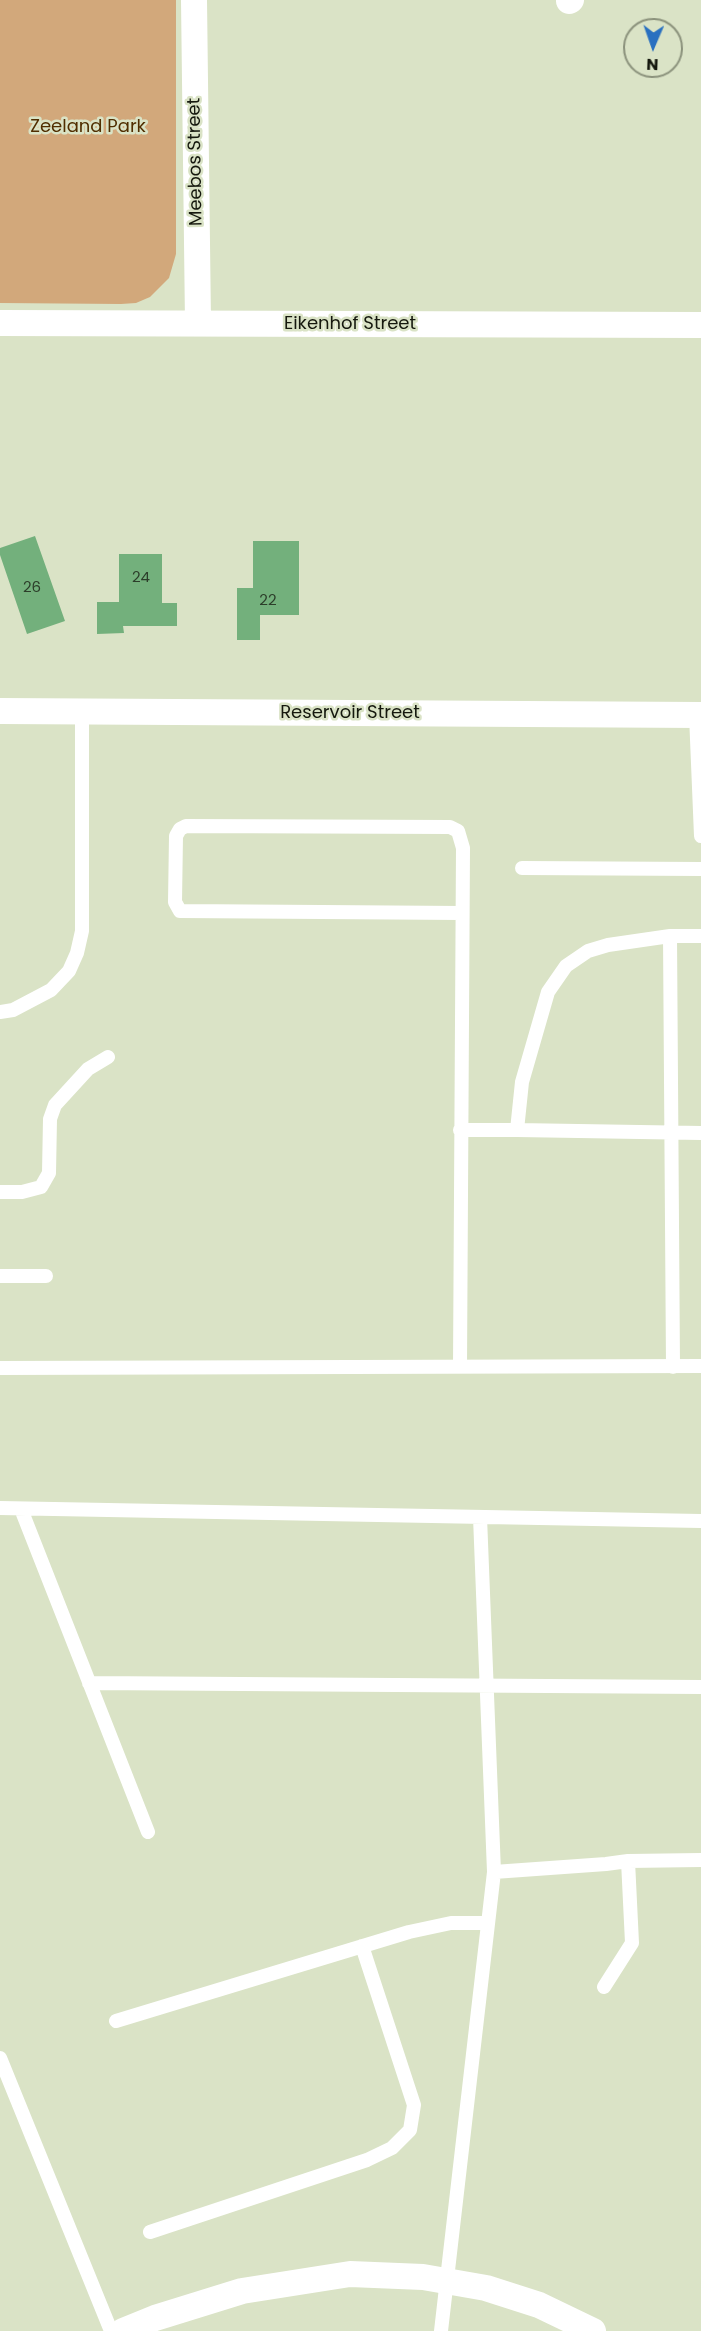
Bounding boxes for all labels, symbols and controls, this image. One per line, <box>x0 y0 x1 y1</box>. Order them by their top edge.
north arrow <box>623 18 683 78</box>
text: N <box>646 53 659 76</box>
street label: Meebos Street <box>184 98 208 226</box>
park label: Zeeland Park <box>30 116 146 138</box>
street label: Eikenhof Street <box>284 313 416 335</box>
house number: 24 <box>132 569 150 587</box>
house number: 26 <box>23 579 41 597</box>
house number: 22 <box>259 592 277 610</box>
street label: Reservoir Street <box>280 702 420 724</box>

